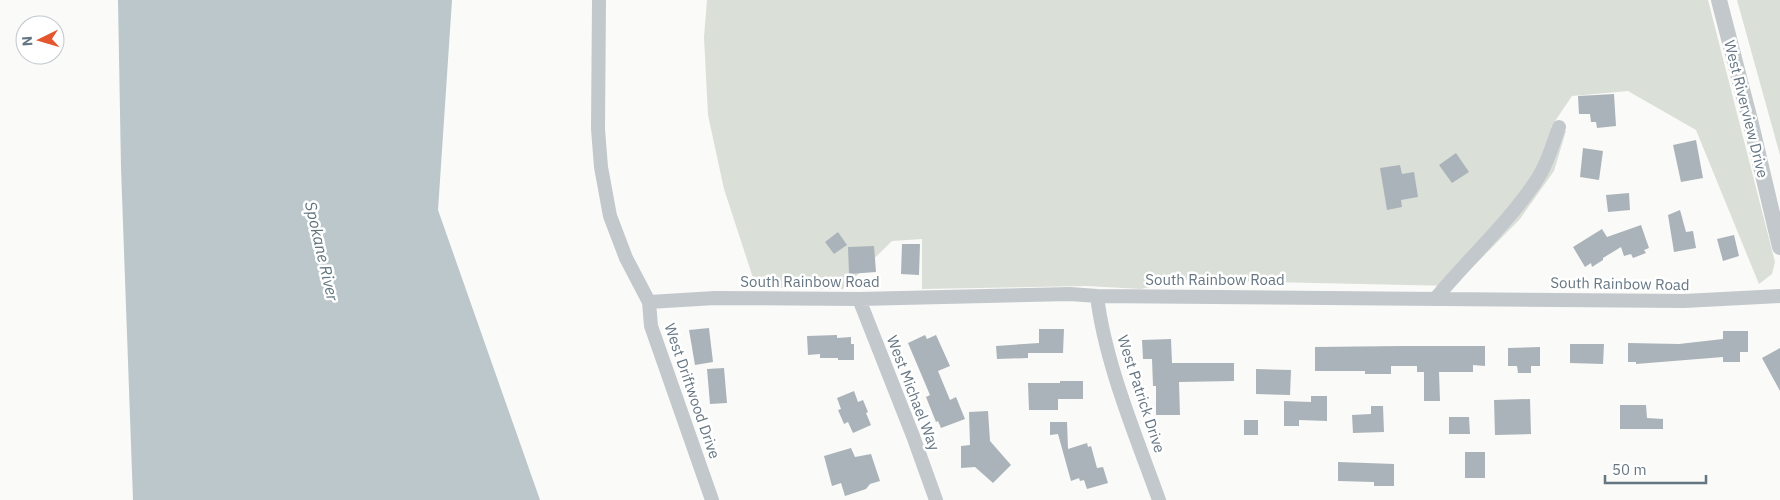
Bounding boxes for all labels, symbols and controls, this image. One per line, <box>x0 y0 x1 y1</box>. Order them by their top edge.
north arrow <box>15 15 65 65</box>
text: N <box>18 35 36 47</box>
street label: West Riverview Drive <box>1720 38 1773 180</box>
water label: Spokane River <box>301 199 343 304</box>
street label: South Rainbow Road <box>1145 270 1285 289</box>
street label: South Rainbow Road <box>740 272 880 291</box>
street label: South Rainbow Road <box>1550 273 1690 294</box>
street label: West Driftwood Drive <box>660 321 725 461</box>
street label: West Michael Way <box>883 333 944 454</box>
street label: West Patrick Drive <box>1113 333 1169 455</box>
scale bar <box>1605 452 1706 484</box>
text: 50 m <box>1612 460 1647 479</box>

